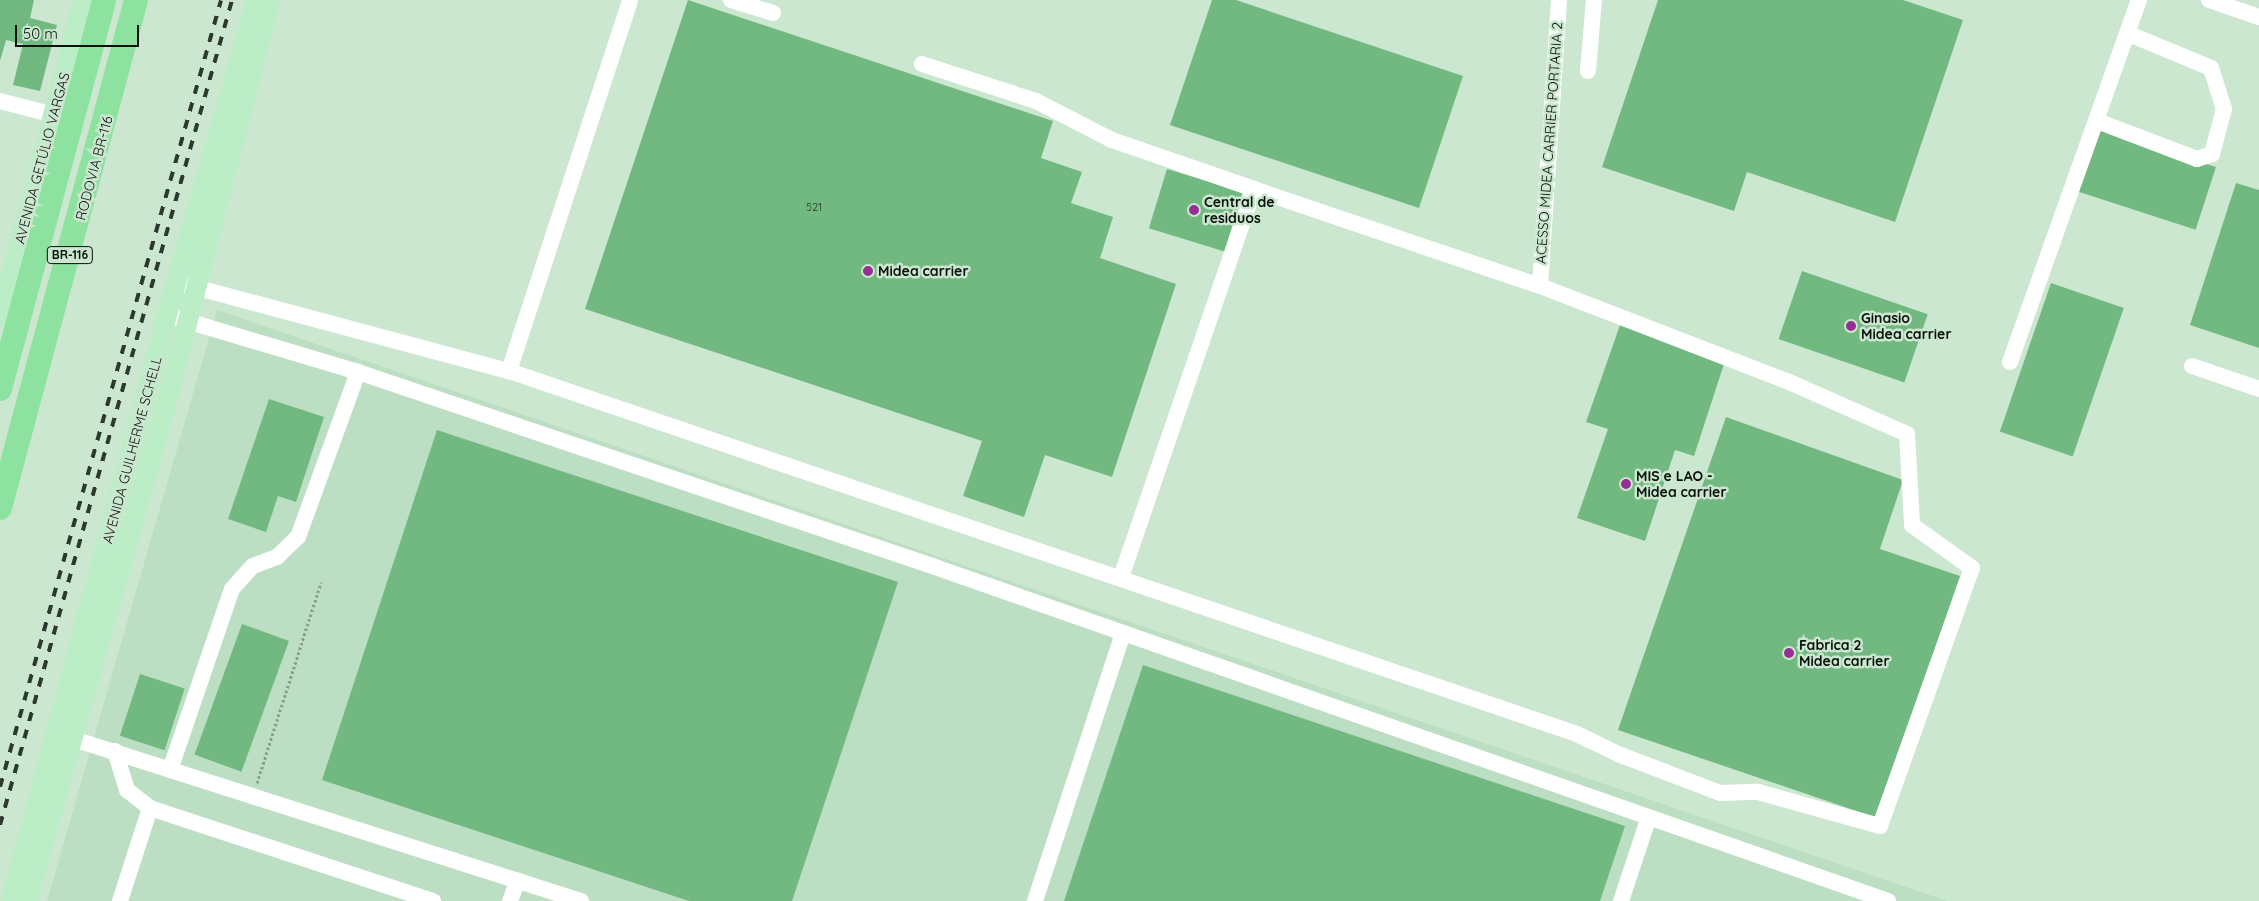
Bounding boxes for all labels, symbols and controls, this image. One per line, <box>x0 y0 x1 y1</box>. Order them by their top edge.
scale bar <box>18 15 141 47</box>
street label: ACESSO MIDEA CARRIER PORTARIA 2 <box>1532 21 1566 265</box>
text: 50 m <box>23 24 58 43</box>
street label: AVENIDA GETÚLIO VARGAS <box>11 70 73 246</box>
street label: RODOVIA BR-116 <box>72 114 116 222</box>
place label: Central de residuos <box>1204 194 1275 226</box>
house number: 521 <box>806 200 822 214</box>
marker: Central de residuos <box>1188 204 1200 216</box>
road number: BR-116 <box>46 246 94 264</box>
place label: Midea carrier <box>878 263 968 279</box>
marker: Midea carrier <box>862 265 874 277</box>
place label: Ginasio Midea carrier <box>1861 310 1951 342</box>
marker: Ginasio Midea carrier <box>1845 320 1857 332</box>
street label: AVENIDA GUILHERME SCHELL <box>99 355 165 545</box>
place label: MIS e LAO - Midea carrier <box>1636 468 1726 501</box>
marker: MIS e LAO - Midea carrier <box>1620 478 1632 490</box>
place label: Fabrica 2 Midea carrier <box>1799 637 1889 670</box>
marker: Fabrica 2 Midea carrier <box>1783 647 1795 659</box>

